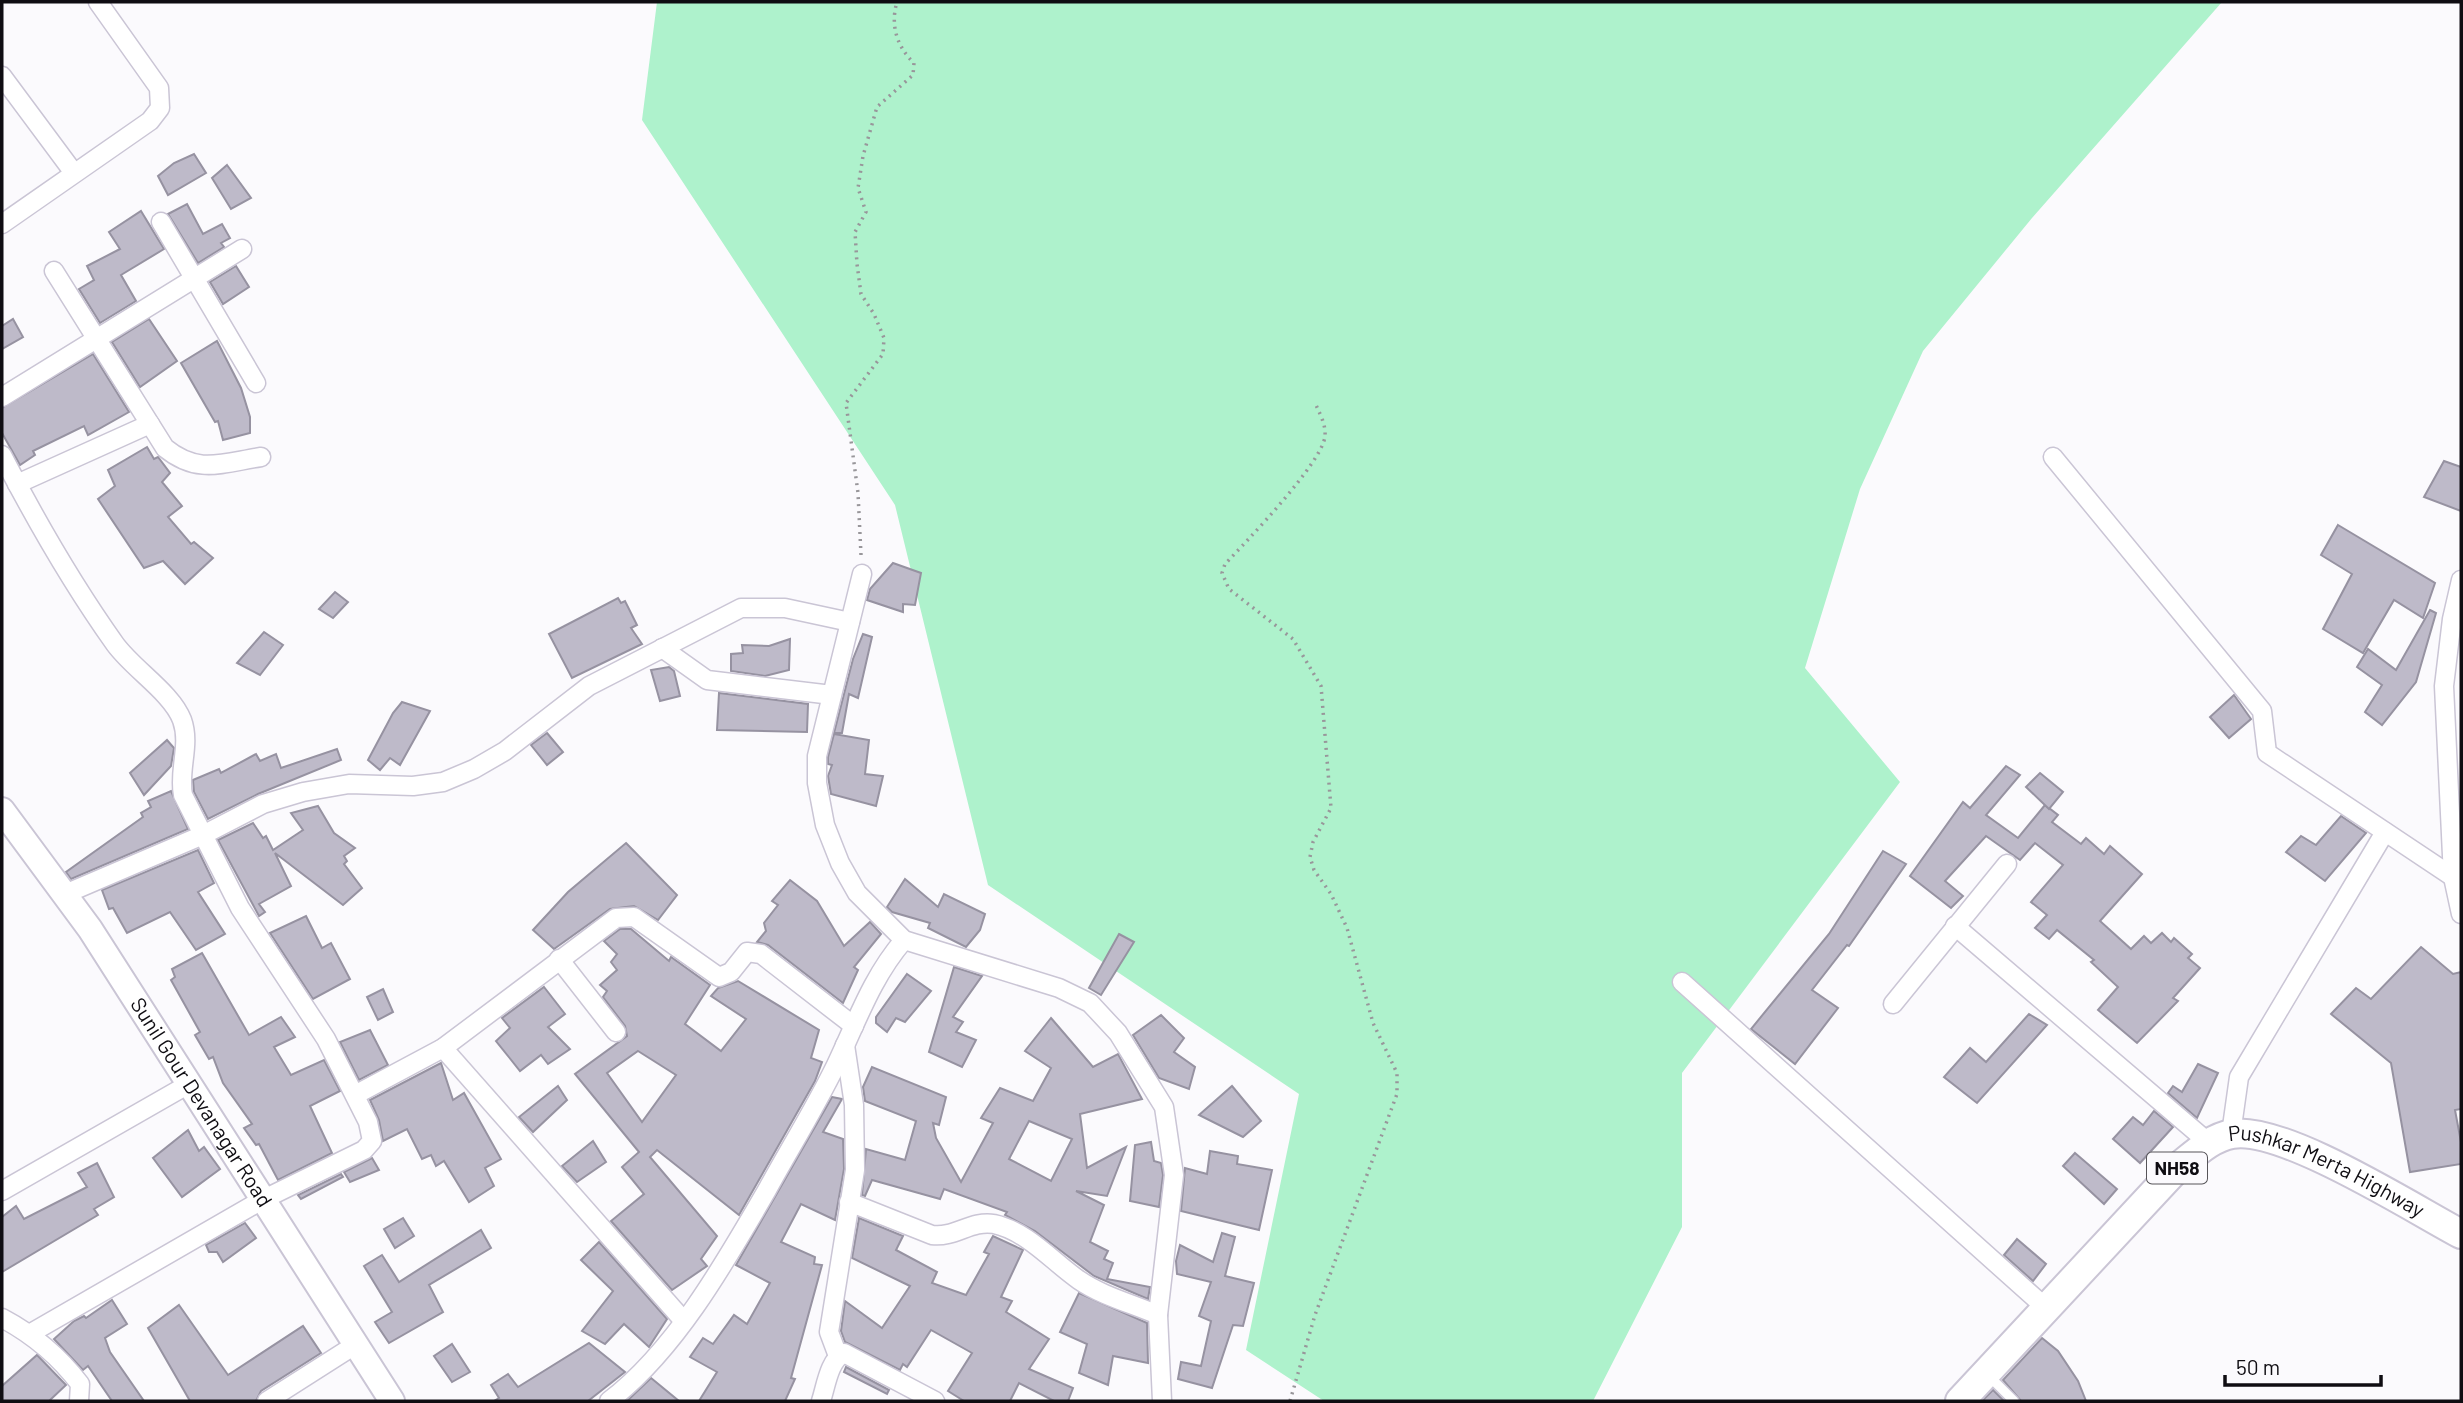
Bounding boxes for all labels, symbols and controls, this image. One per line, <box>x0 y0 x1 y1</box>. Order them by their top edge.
street label: Sunil Gour Devanagar Road <box>126 992 278 1211</box>
street label: Pushkar Merta Highway <box>2227 1119 2430 1222</box>
road number: NH58 <box>2147 1152 2207 1184</box>
scale bar <box>2225 1344 2381 1388</box>
text: 50 m <box>2236 1354 2280 1379</box>

